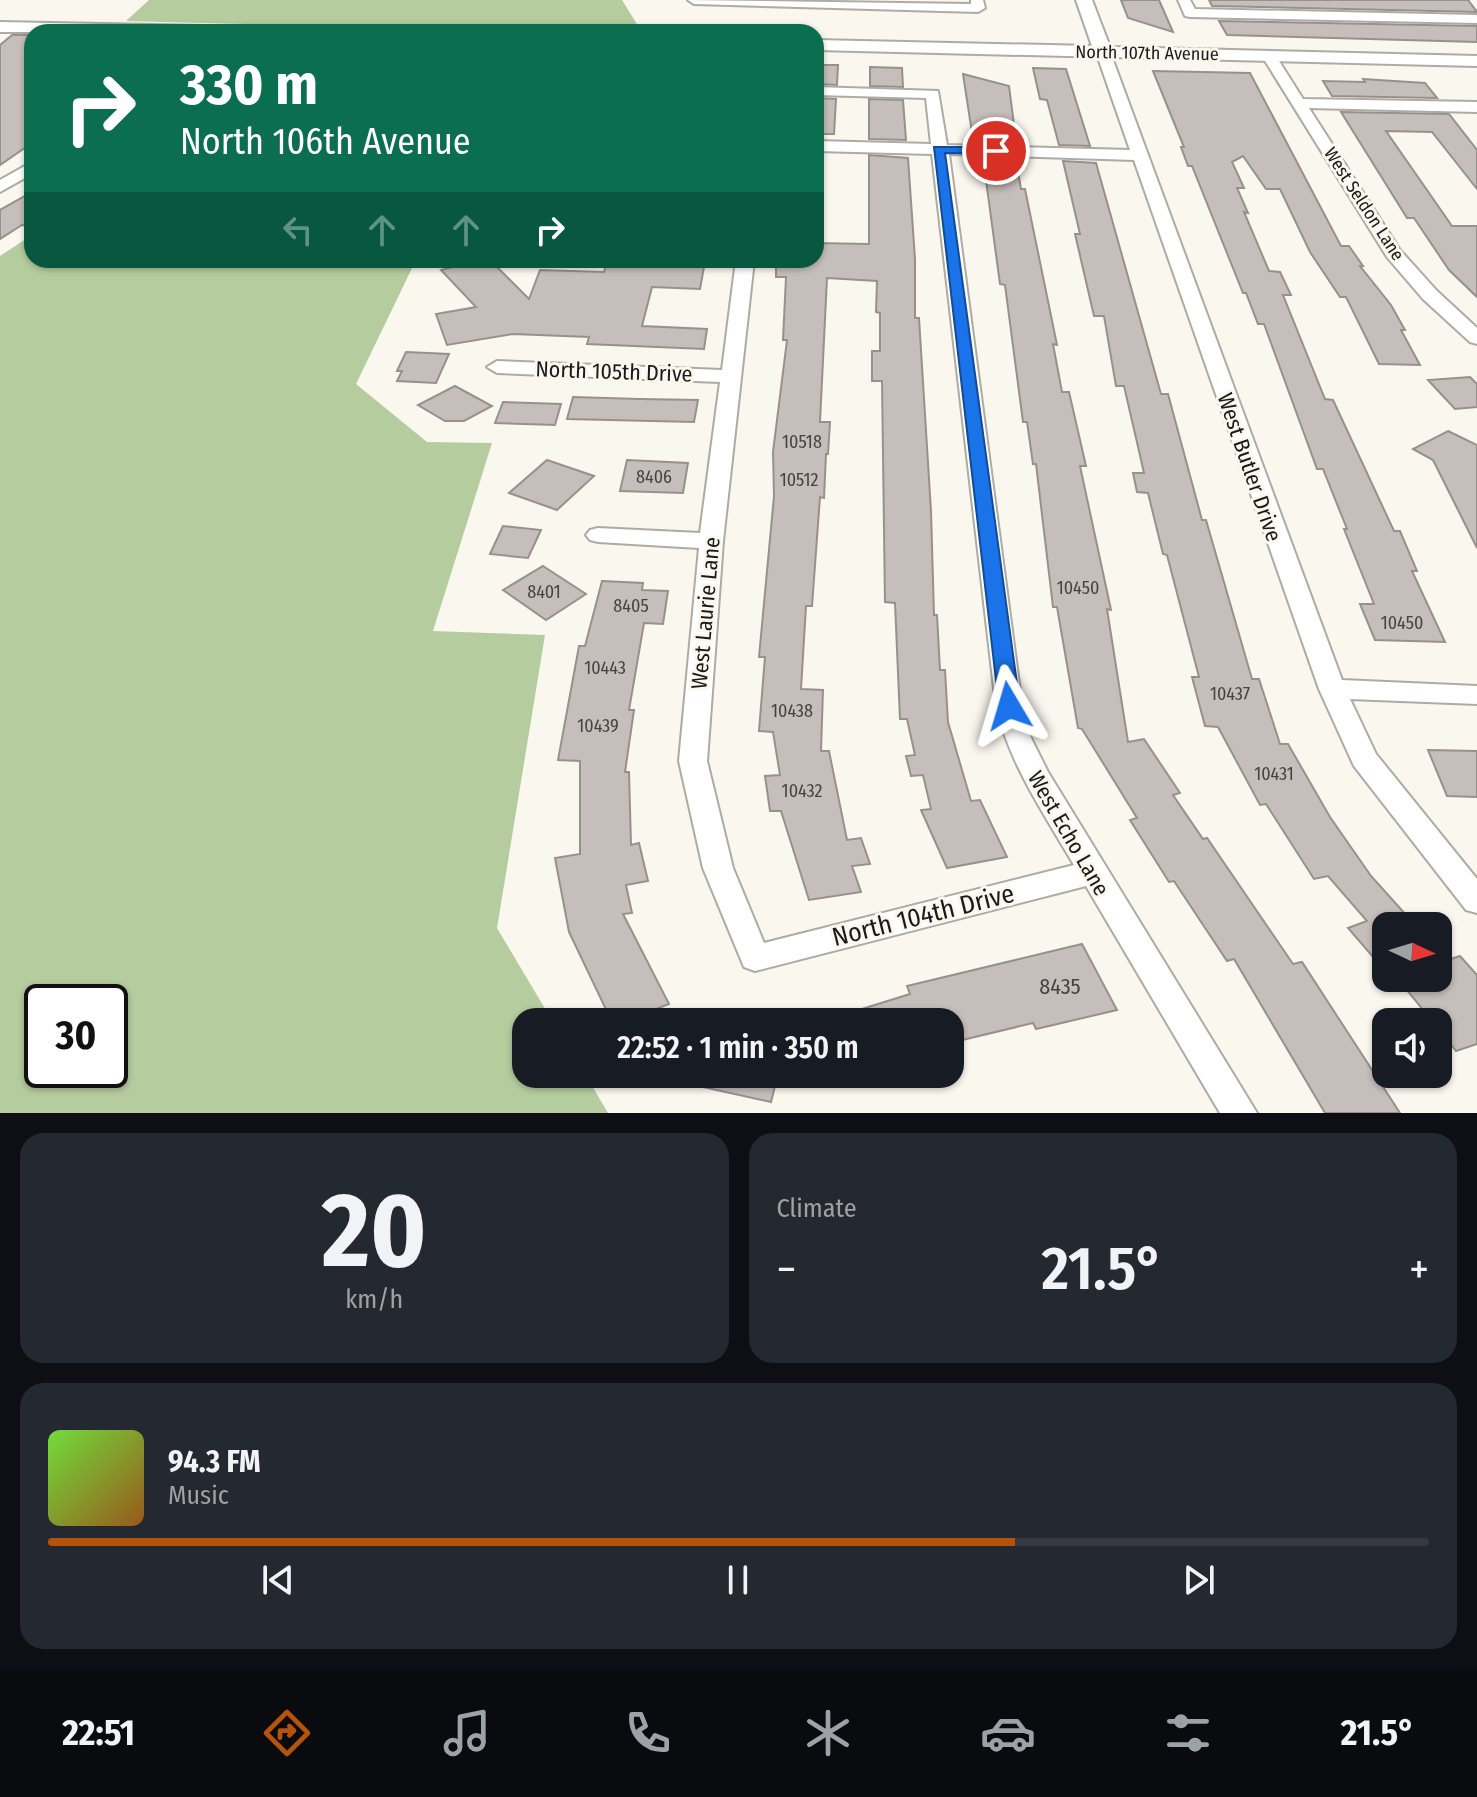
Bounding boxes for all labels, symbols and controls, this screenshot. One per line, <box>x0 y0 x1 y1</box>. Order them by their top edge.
street label: North 107th Avenue <box>1075 41 1219 65</box>
text: 330 m <box>180 52 318 119</box>
icon: right <box>48 56 152 160</box>
pin <box>962 117 1030 185</box>
text: North 106th Avenue <box>180 120 471 164</box>
icon: arrive <box>974 129 1018 173</box>
street label: West Seldon Lane <box>1319 143 1409 265</box>
icon: left <box>276 208 320 252</box>
icon: ahead <box>360 208 404 252</box>
icon: ahead <box>444 208 488 252</box>
icon: right <box>528 208 572 252</box>
street label: North 105th Drive <box>535 355 693 388</box>
street label: West Butler Drive <box>1211 389 1288 545</box>
house number: 10518 <box>782 431 822 453</box>
house number: 8406 <box>636 466 672 488</box>
house number: 10512 <box>780 469 818 491</box>
street label: West Laurie Lane <box>685 536 726 690</box>
house number: 10450 <box>1057 577 1099 599</box>
house number: 8401 <box>527 581 561 603</box>
house number: 8405 <box>613 595 649 617</box>
house number: 10450 <box>1381 612 1423 634</box>
house number: 10443 <box>584 657 626 679</box>
position arrow <box>967 664 1051 748</box>
house number: 10437 <box>1210 683 1250 705</box>
house number: 10438 <box>771 700 813 722</box>
house number: 10439 <box>577 715 619 737</box>
house number: 10431 <box>1254 763 1294 785</box>
street label: West Echo Lane <box>1022 766 1115 900</box>
house number: 10432 <box>782 780 822 802</box>
street label: North 104th Drive <box>829 878 1017 953</box>
north arrow <box>1372 912 1452 992</box>
map controls <box>1372 912 1452 1088</box>
house number: 8435 <box>1039 973 1081 1000</box>
speed limit sign: 30 <box>24 984 128 1088</box>
button: sound <box>1372 1008 1452 1088</box>
text: 22:52 · 1 min · 350 m <box>617 1030 859 1066</box>
text: 20 <box>322 1169 427 1294</box>
text: Climate <box>777 1193 857 1224</box>
text: 21.5° <box>1042 1233 1164 1305</box>
text: − <box>777 1243 796 1296</box>
text: + <box>1409 1243 1429 1296</box>
text: km/h <box>345 1284 403 1315</box>
text: 94.3 FM <box>168 1444 261 1480</box>
text: Music <box>168 1480 229 1511</box>
icon: previous <box>256 1558 300 1602</box>
icon: pause <box>716 1558 760 1602</box>
icon: next <box>1177 1558 1221 1602</box>
icon: directions <box>259 1705 315 1761</box>
icon: music <box>439 1705 495 1761</box>
icon: phone <box>620 1705 676 1761</box>
icon: climate <box>800 1705 856 1761</box>
icon: car <box>980 1705 1036 1761</box>
icon: filters <box>1160 1705 1216 1761</box>
text: 22:51 <box>62 1711 135 1755</box>
text: 21.5° <box>1341 1711 1415 1755</box>

